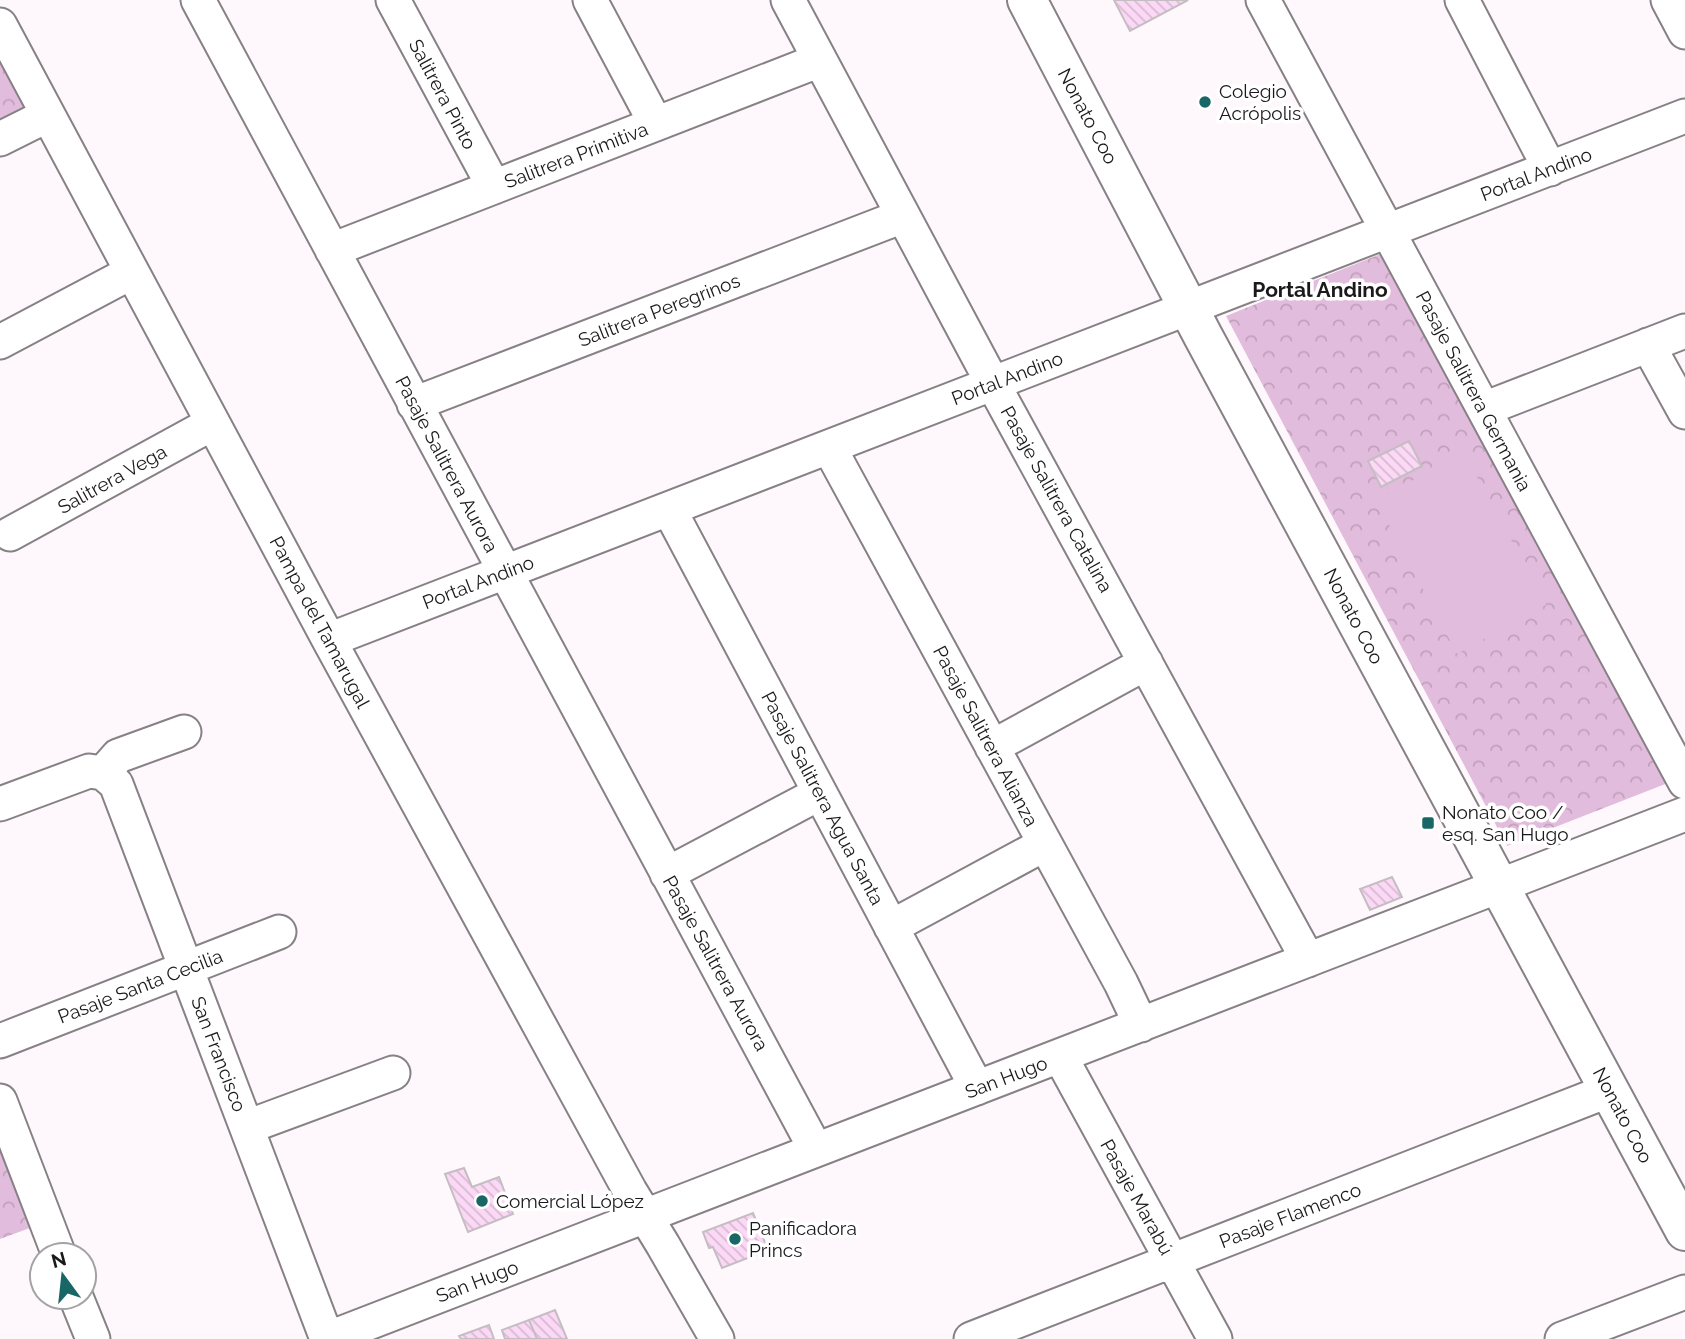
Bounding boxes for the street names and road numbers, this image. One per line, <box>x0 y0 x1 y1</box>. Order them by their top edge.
street label: Salitrera Pinto <box>405 35 481 153</box>
street label: Nonato Coo <box>1054 64 1122 168</box>
street label: Salitrera Primitiva <box>501 118 651 192</box>
street label: Portal Andino <box>1477 143 1595 205</box>
street label: Salitrera Peregrinos <box>575 269 743 351</box>
street label: Pasaje Salitrera Germania <box>1412 287 1536 495</box>
street label: Portal Andino <box>948 347 1066 409</box>
street label: Pasaje Salitrera Aurora <box>391 372 503 556</box>
street label: Pasaje Salitrera Catalina <box>997 402 1117 596</box>
street label: Salitrera Vega <box>54 440 170 518</box>
street label: Pampa del Tamarugal <box>265 532 375 712</box>
street label: Portal Andino <box>419 551 537 613</box>
street label: Nonato Coo <box>1320 564 1388 668</box>
street label: Pasaje Salitrera Alianza <box>929 642 1043 830</box>
street label: Pasaje Salitrera Agua Santa <box>757 688 889 908</box>
street label: Pasaje Salitrera Aurora <box>659 872 773 1054</box>
street label: Pasaje Santa Cecilia <box>54 944 226 1028</box>
street label: San Francisco <box>187 993 251 1115</box>
street label: San Hugo <box>962 1051 1050 1103</box>
street label: Nonato Coo <box>1589 1063 1657 1167</box>
street label: Pasaje Marabú <box>1096 1135 1178 1259</box>
street label: Pasaje Flamenco <box>1216 1178 1364 1252</box>
street label: San Hugo <box>433 1255 521 1307</box>

